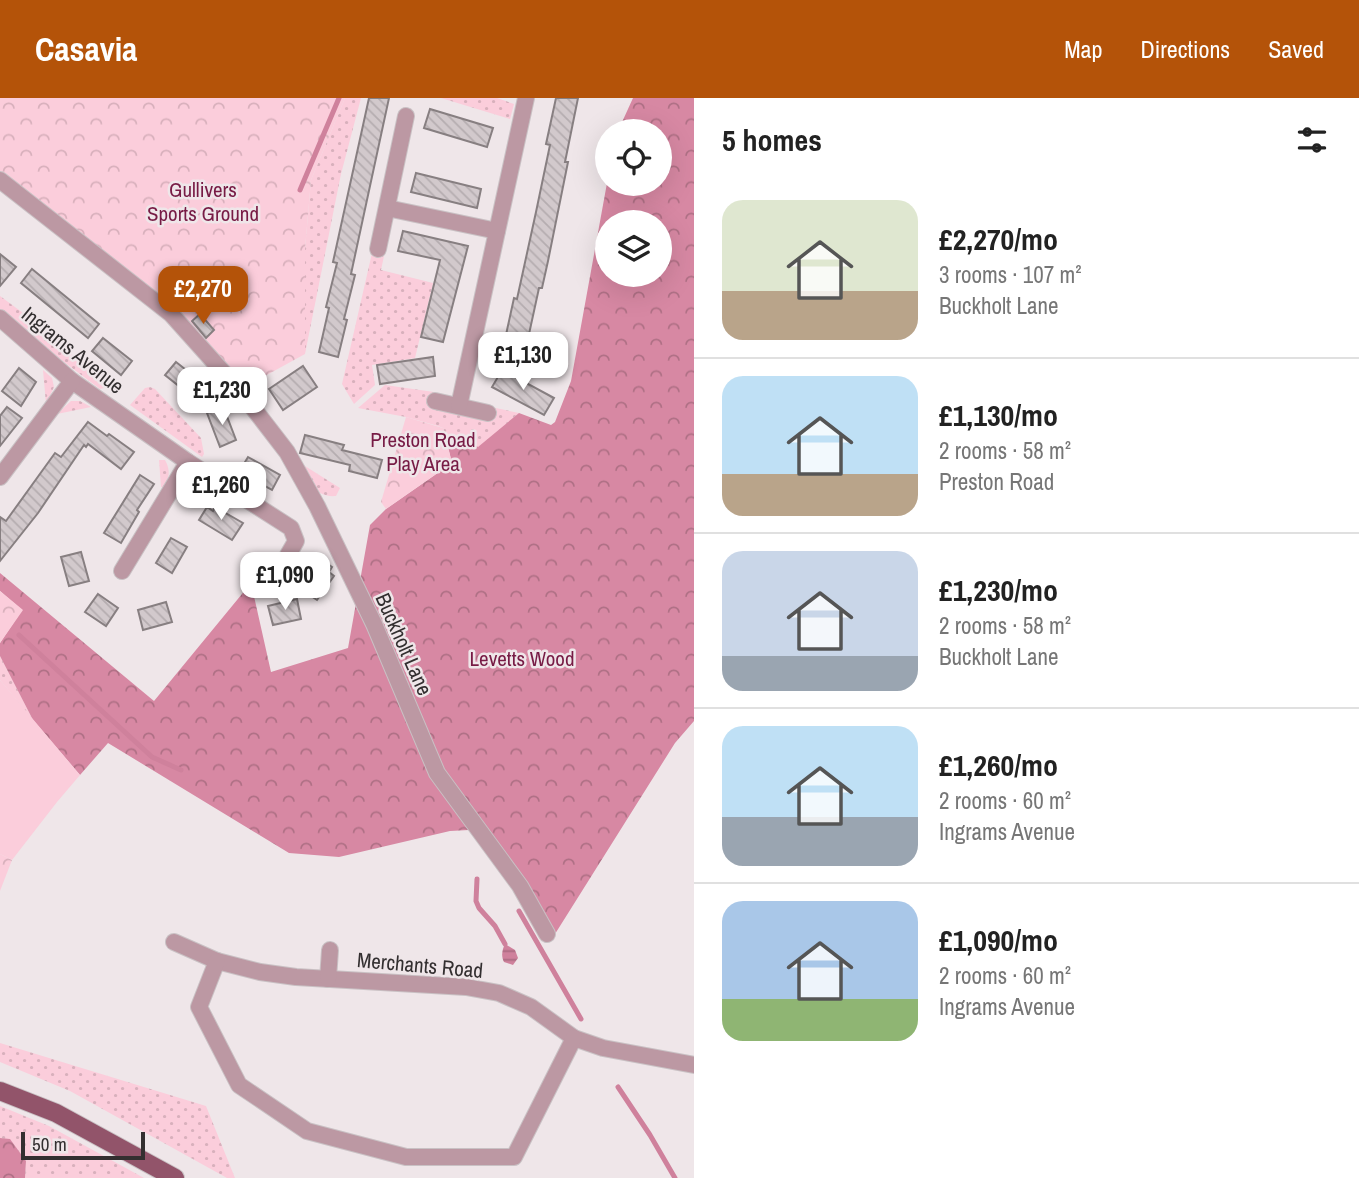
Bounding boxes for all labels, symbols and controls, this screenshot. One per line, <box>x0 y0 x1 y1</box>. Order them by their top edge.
text: Casavia <box>35 27 137 71</box>
text: Map <box>1064 33 1102 65</box>
text: Directions <box>1140 33 1230 65</box>
text: Saved <box>1268 33 1324 65</box>
map controls <box>595 119 672 287</box>
button: locate <box>595 119 672 196</box>
text: 5 homes <box>722 120 822 160</box>
icon: filters <box>1293 121 1331 159</box>
park label: Gullivers Sports Ground <box>147 175 259 228</box>
button: layers <box>595 210 672 287</box>
text: £2,270/mo <box>939 219 1058 259</box>
icon: home <box>778 228 862 312</box>
text: 3 rooms · 107 m² <box>939 259 1082 290</box>
pin: £2,270 <box>146 266 260 326</box>
text: £2,270 <box>174 273 232 304</box>
text: Buckholt Lane <box>939 290 1059 321</box>
street label: Ingrams Avenue <box>16 300 130 400</box>
pin: £1,130 <box>466 332 580 392</box>
text: £1,130 <box>494 339 552 370</box>
pin: £1,230 <box>165 368 279 427</box>
text: £1,230 <box>193 374 251 405</box>
text: £1,130/mo <box>939 395 1058 435</box>
icon: home <box>778 404 862 488</box>
park label: Preston Road Play Area <box>370 425 476 478</box>
text: 2 rooms · 58 m² <box>939 435 1071 466</box>
pin: £1,260 <box>164 462 278 522</box>
text: Preston Road <box>939 466 1054 497</box>
text: £1,260 <box>192 469 250 500</box>
pin: £1,090 <box>228 552 342 612</box>
text: £1,090 <box>256 559 314 590</box>
text: £1,230/mo <box>939 570 1058 610</box>
icon: home <box>778 579 862 663</box>
street label: Buckholt Lane <box>369 588 439 700</box>
text: 2 rooms · 58 m² <box>939 610 1071 641</box>
text: Buckholt Lane <box>939 641 1059 672</box>
park label: Levetts Wood <box>470 644 575 673</box>
text: £1,260/mo <box>939 745 1058 785</box>
icon: home <box>778 754 862 838</box>
text: 2 rooms · 60 m² <box>939 785 1071 816</box>
text: Ingrams Avenue <box>939 816 1075 847</box>
text: £1,090/mo <box>939 920 1058 960</box>
icon: home <box>778 929 862 1013</box>
street label: Merchants Road <box>356 945 484 985</box>
text: 2 rooms · 60 m² <box>939 960 1071 991</box>
text: Ingrams Avenue <box>939 991 1075 1022</box>
scale bar <box>21 1129 145 1161</box>
text: 50 m <box>32 1131 67 1157</box>

